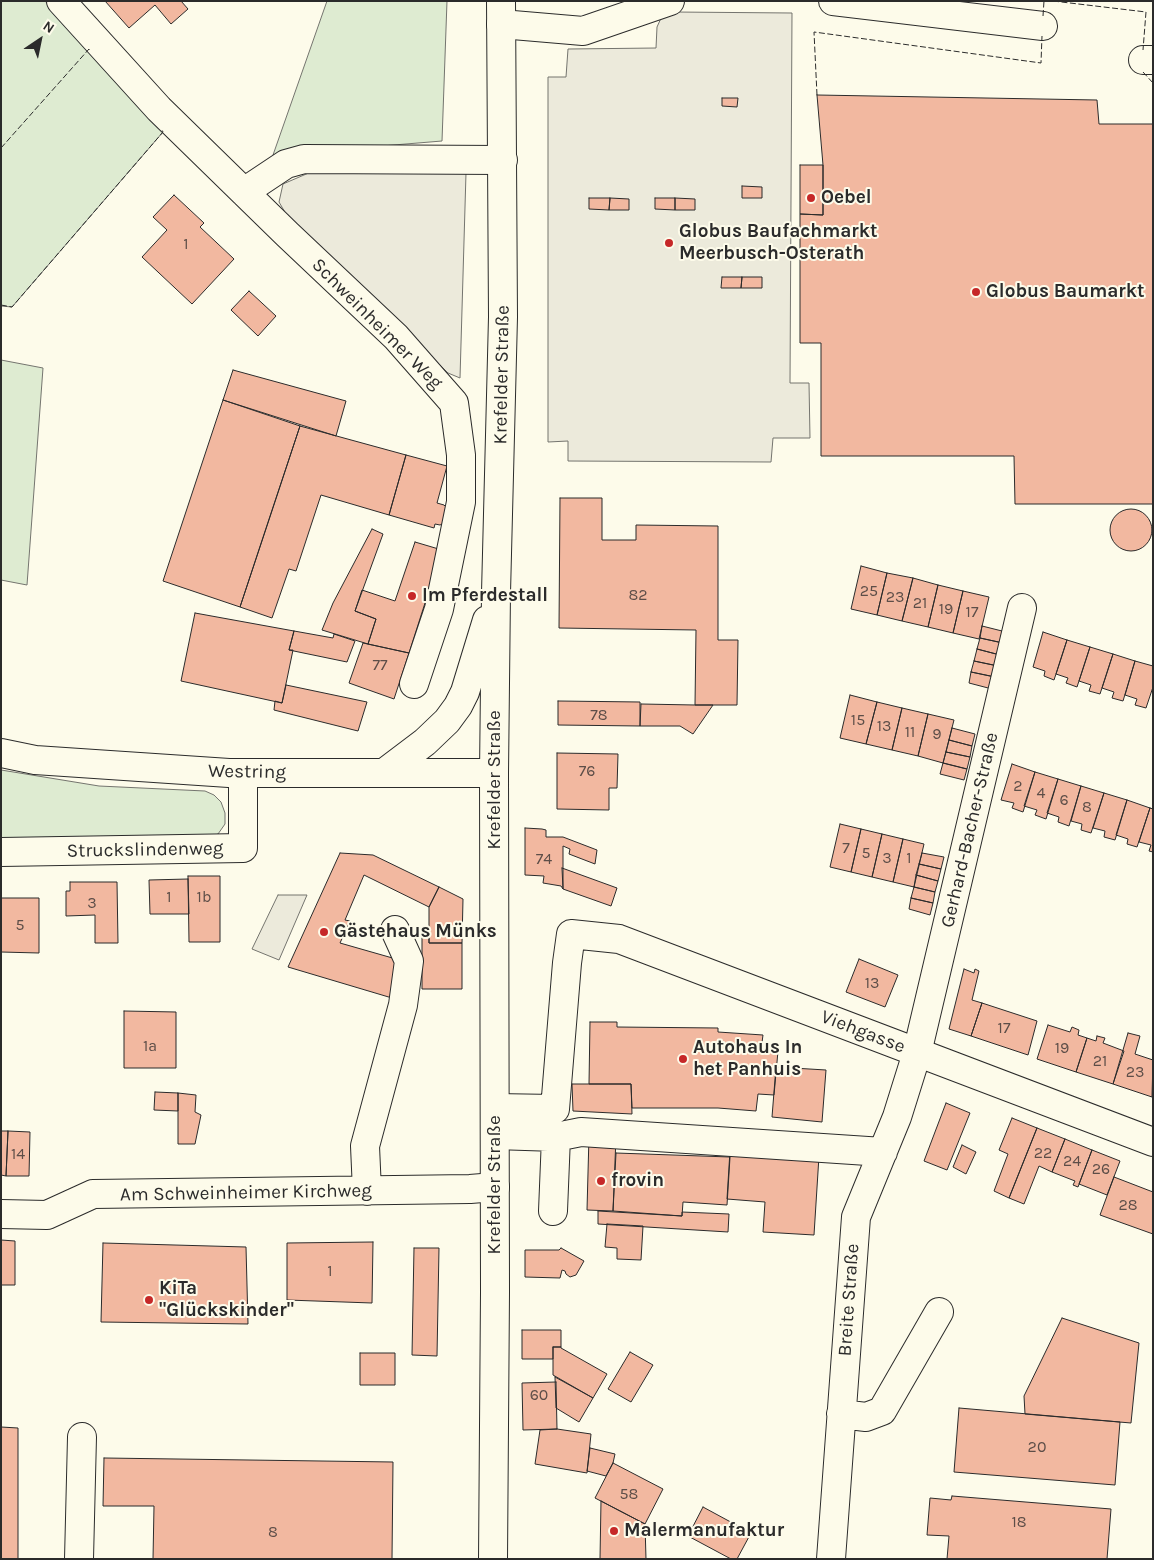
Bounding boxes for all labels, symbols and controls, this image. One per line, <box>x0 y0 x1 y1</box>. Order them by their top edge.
north arrow <box>15 15 65 65</box>
text: N <box>40 17 58 37</box>
place label: Oebel <box>821 187 872 209</box>
marker: Oebel <box>805 192 817 204</box>
place label: Globus Baufachmarkt Meerbusch-Osterath <box>679 221 877 265</box>
house number: 1 <box>183 234 189 254</box>
marker: Globus Baufachmarkt Meerbusch-Osterath <box>663 237 675 249</box>
street label: Schweinheimer Weg <box>307 254 447 394</box>
place label: Globus Baumarkt <box>986 281 1144 303</box>
marker: Globus Baumarkt <box>970 286 982 298</box>
street label: Krefelder Straße <box>489 305 515 445</box>
house number: 25 <box>860 581 878 601</box>
place label: Im Pferdestall <box>422 585 548 607</box>
house number: 82 <box>628 585 648 605</box>
house number: 23 <box>886 587 904 607</box>
marker: Im Pferdestall <box>406 590 418 602</box>
house number: 21 <box>913 593 927 613</box>
house number: 19 <box>939 599 953 619</box>
house number: 17 <box>966 602 978 622</box>
house number: 77 <box>372 655 388 675</box>
house number: 78 <box>590 705 608 725</box>
street label: Krefelder Straße <box>484 710 506 850</box>
house number: 15 <box>851 710 865 730</box>
house number: 13 <box>877 716 891 736</box>
house number: 11 <box>905 722 915 742</box>
house number: 9 <box>932 724 942 744</box>
street label: Gerhard-Bacher-Straße <box>936 730 1004 930</box>
street label: Westring <box>208 760 286 784</box>
house number: 76 <box>579 761 595 781</box>
house number: 2 <box>1013 776 1023 796</box>
house number: 4 <box>1037 783 1045 803</box>
house number: 6 <box>1059 790 1069 810</box>
house number: 8 <box>1082 797 1092 817</box>
street label: Struckslindenweg <box>66 837 224 863</box>
house number: 7 <box>842 838 850 858</box>
house number: 5 <box>861 843 871 863</box>
house number: 3 <box>882 848 892 868</box>
house number: 1 <box>906 848 912 868</box>
house number: 74 <box>536 849 552 869</box>
house number: 1 <box>166 887 172 907</box>
house number: 1b <box>197 887 211 907</box>
house number: 3 <box>87 893 97 913</box>
house number: 5 <box>15 915 25 935</box>
place label: Gästehaus Münks <box>334 921 497 943</box>
marker: Gästehaus Münks <box>318 926 330 938</box>
house number: 13 <box>865 973 879 993</box>
street label: Viehgasse <box>818 1006 908 1058</box>
house number: 17 <box>998 1018 1010 1038</box>
house number: 1a <box>143 1036 157 1056</box>
place label: Autohaus In het Panhuis <box>693 1037 802 1081</box>
house number: 19 <box>1055 1038 1069 1058</box>
house number: 21 <box>1093 1051 1107 1071</box>
marker: Autohaus In het Panhuis <box>677 1053 689 1065</box>
house number: 23 <box>1126 1062 1144 1082</box>
street label: Krefelder Straße <box>484 1115 506 1255</box>
house number: 22 <box>1034 1143 1052 1163</box>
house number: 14 <box>11 1144 25 1164</box>
house number: 24 <box>1063 1151 1081 1171</box>
house number: 26 <box>1092 1159 1110 1179</box>
place label: frovin <box>611 1170 664 1192</box>
marker: frovin <box>595 1175 607 1187</box>
street label: Am Schweinheimer Kirchweg <box>120 1179 372 1207</box>
house number: 28 <box>1118 1195 1138 1215</box>
street label: Breite Straße <box>834 1243 864 1357</box>
house number: 1 <box>327 1261 333 1281</box>
place label: KiTa "Glückskinder" <box>159 1278 294 1322</box>
marker: KiTa "Glückskinder" <box>143 1294 155 1306</box>
house number: 60 <box>530 1385 548 1405</box>
house number: 20 <box>1028 1437 1046 1457</box>
house number: 58 <box>620 1484 638 1504</box>
house number: 18 <box>1011 1512 1027 1532</box>
place label: Malermanufaktur <box>624 1520 784 1542</box>
house number: 8 <box>268 1522 278 1542</box>
marker: Malermanufaktur <box>608 1525 620 1537</box>

